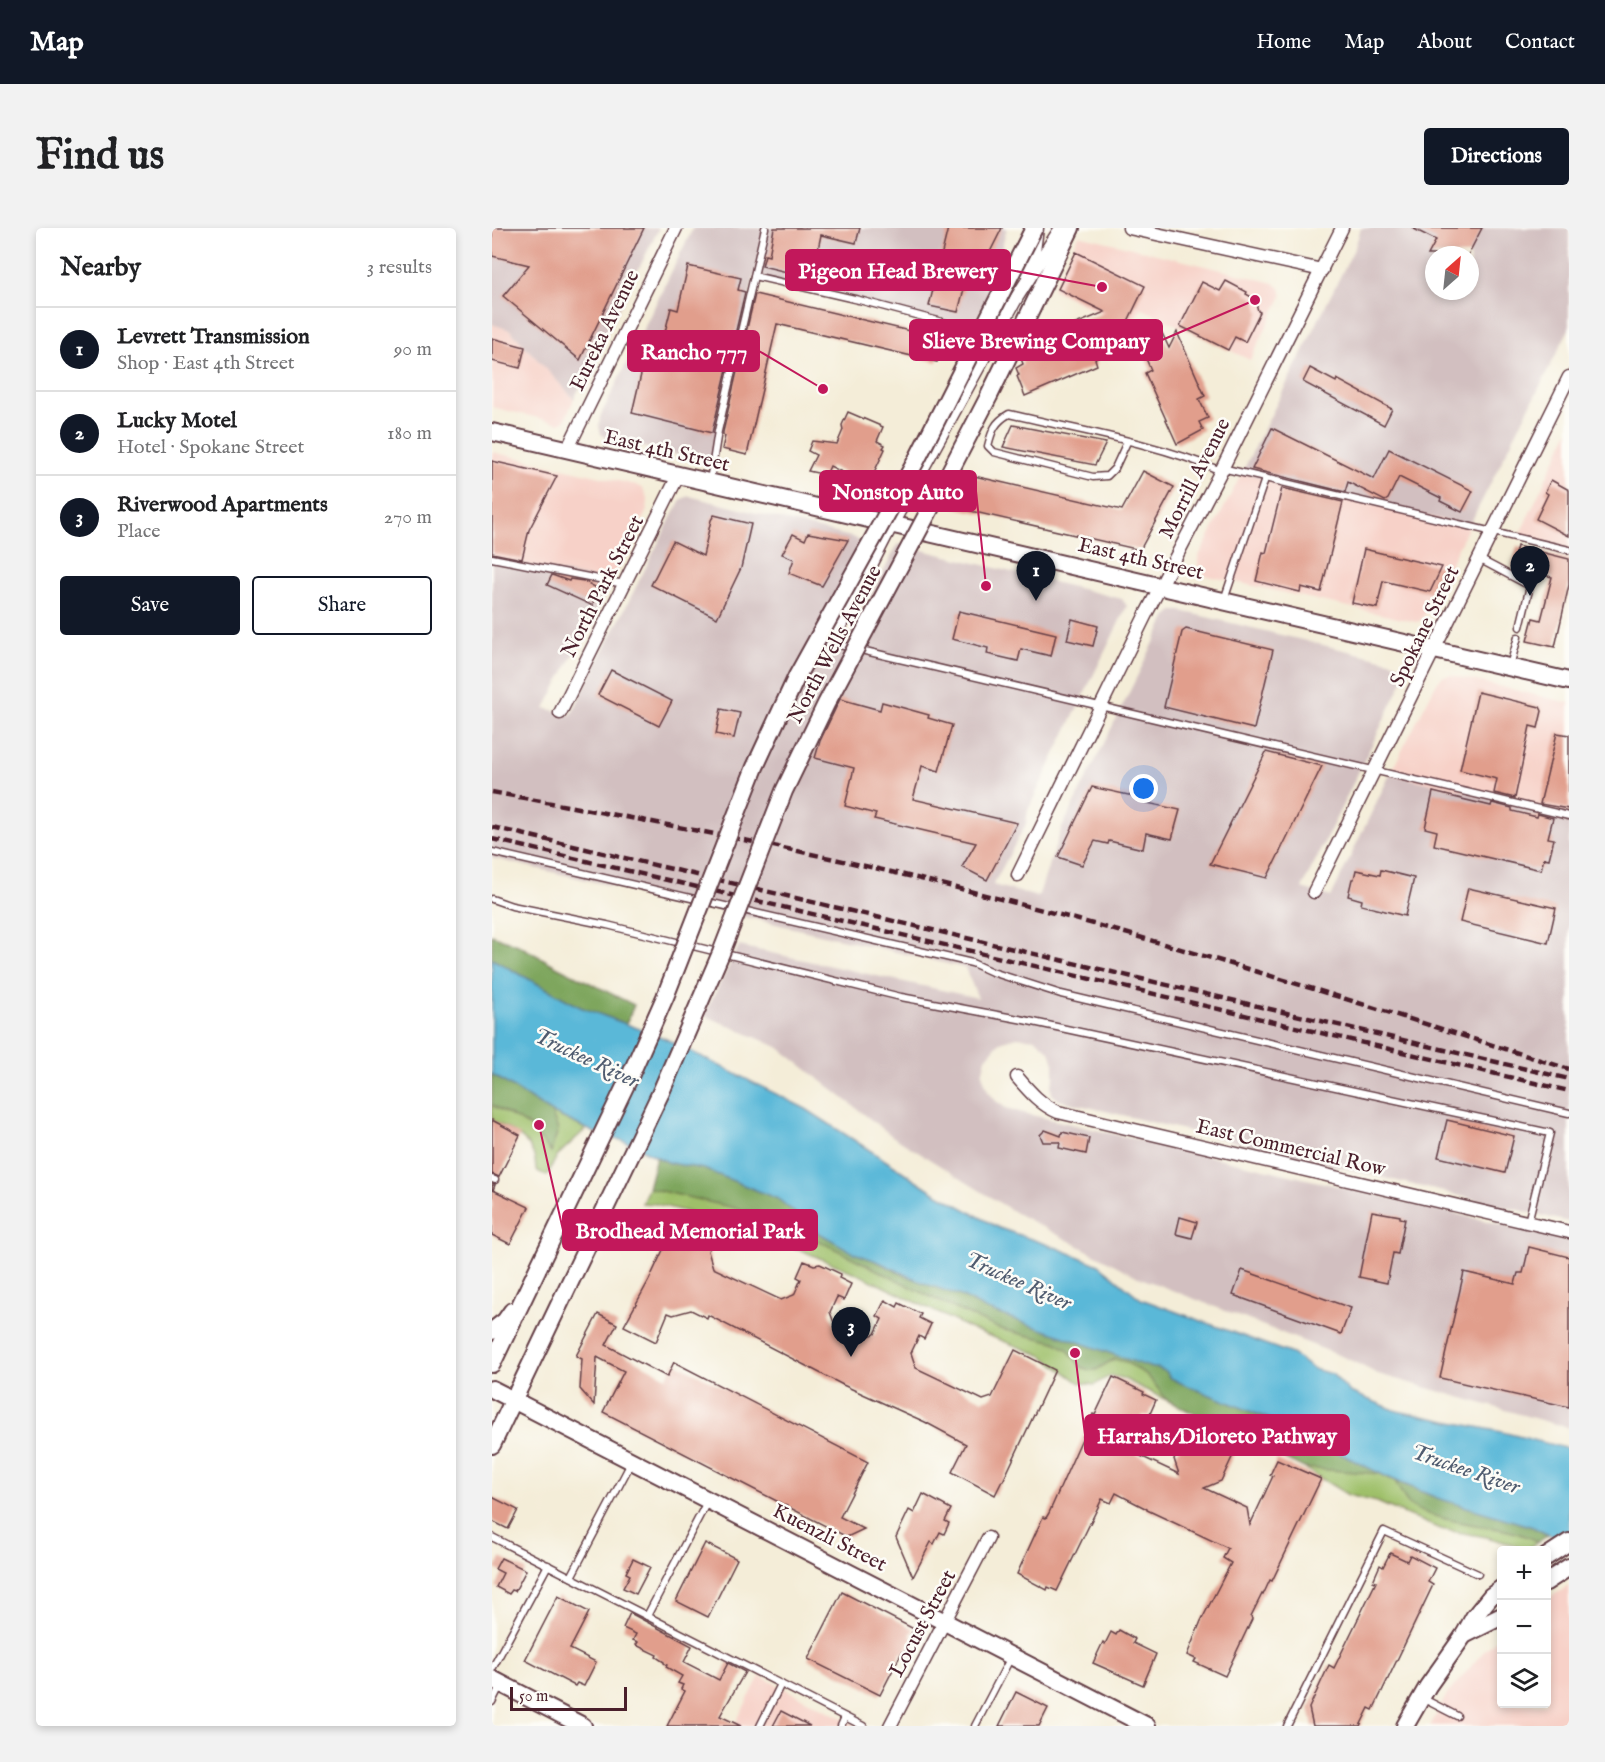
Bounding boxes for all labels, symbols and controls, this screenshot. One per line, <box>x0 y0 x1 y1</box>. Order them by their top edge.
text: Map <box>30 25 84 60</box>
text: Home <box>1256 29 1311 56</box>
text: Map <box>1344 29 1384 56</box>
text: About <box>1417 29 1472 56</box>
text: Contact <box>1505 29 1575 56</box>
button: Directions <box>1424 128 1569 185</box>
text: Find us <box>36 130 164 183</box>
north arrow <box>1425 246 1479 300</box>
callout: Pigeon Head Brewery <box>786 250 1010 290</box>
text: Nearby <box>60 251 141 284</box>
text: 3 results <box>367 255 432 280</box>
text: Pigeon Head Brewery <box>798 258 999 286</box>
street label: Eureka Avenue <box>564 265 647 396</box>
callout: Slieve Brewing Company <box>910 320 1162 360</box>
text: Levrett Transmission <box>117 323 310 351</box>
text: Slieve Brewing Company <box>922 328 1151 356</box>
callout: Rancho 777 <box>628 331 759 371</box>
text: 1 <box>76 337 83 362</box>
text: 90 m <box>394 337 432 362</box>
text: Rancho 777 <box>641 339 747 367</box>
text: Shop · East 4th Street <box>117 351 295 376</box>
text: Lucky Motel <box>117 407 237 435</box>
street label: Morrill Avenue <box>1153 413 1238 544</box>
text: 2 <box>75 421 84 446</box>
text: 180 m <box>387 421 432 446</box>
street label: East 4th Street <box>601 424 732 479</box>
text: Hotel · Spokane Street <box>117 435 304 460</box>
callout: Nonstop Auto <box>820 471 976 511</box>
text: Nonstop Auto <box>831 479 964 507</box>
text: Riverwood Apartments <box>117 491 328 519</box>
text: 3 <box>76 505 83 530</box>
text: 270 m <box>384 505 432 530</box>
street label: North Park Street <box>556 511 651 662</box>
text: Place <box>117 519 160 544</box>
street label: East 4th Street <box>1075 532 1206 587</box>
pin: 2 <box>1510 546 1550 596</box>
pin: 1 <box>1016 552 1056 601</box>
street label: North Wells Avenue <box>782 560 889 729</box>
street label: Spokane Street <box>1384 562 1466 692</box>
button: Save <box>60 576 240 635</box>
button: Share <box>252 576 432 635</box>
your location <box>1129 774 1158 803</box>
water label: Truckee River <box>529 1022 645 1096</box>
street label: East Commercial Row <box>1193 1114 1389 1184</box>
callout: Brodhead Memorial Park <box>563 1210 817 1250</box>
text: Brodhead Memorial Park <box>575 1218 806 1246</box>
water label: Truckee River <box>961 1246 1077 1318</box>
pin: 3 <box>832 1308 870 1357</box>
callout: Harrahs/Diloreto Pathway <box>1085 1415 1349 1455</box>
text: Harrahs/Diloreto Pathway <box>1097 1423 1338 1451</box>
water label: Truckee River <box>1407 1438 1525 1502</box>
street label: Kuenzli Street <box>768 1498 891 1579</box>
map controls <box>1497 1546 1551 1708</box>
button: + <box>1497 1546 1551 1600</box>
street label: Locust Street <box>884 1565 963 1682</box>
button: − <box>1497 1600 1551 1654</box>
button: layers <box>1497 1654 1551 1708</box>
scale bar <box>510 1684 627 1712</box>
text: 50 m <box>519 1687 548 1707</box>

